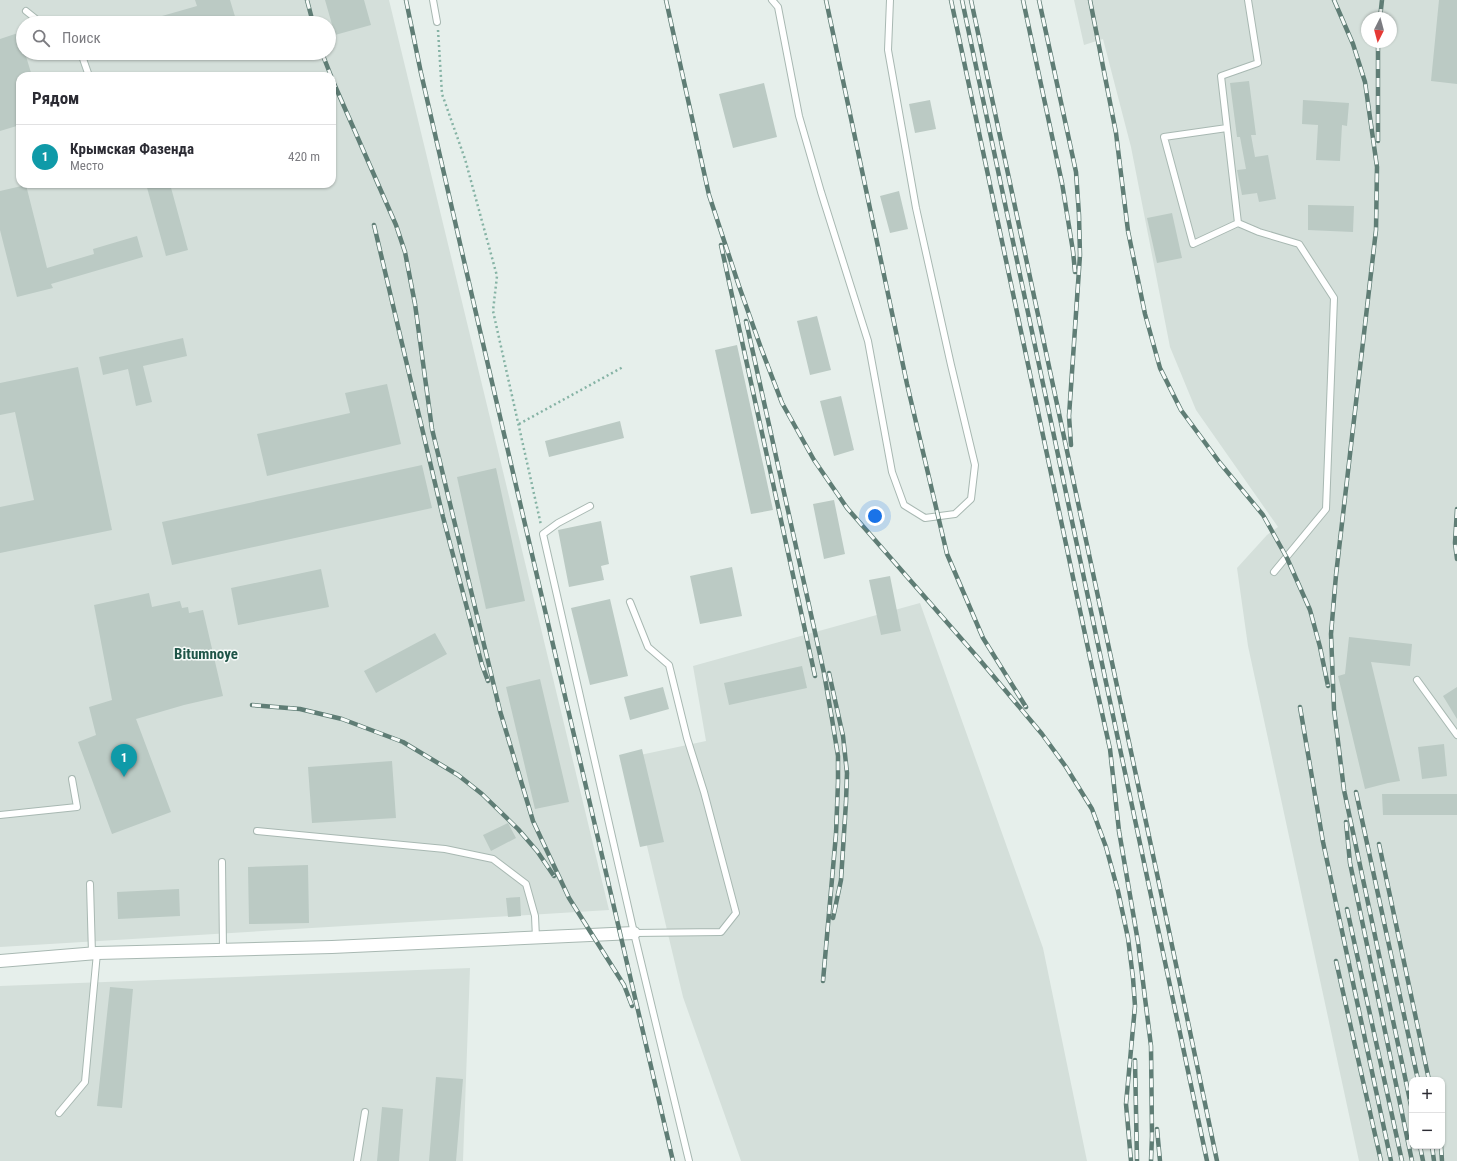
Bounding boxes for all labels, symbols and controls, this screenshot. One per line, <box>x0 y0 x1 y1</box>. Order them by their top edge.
north arrow <box>1361 12 1397 48</box>
search box <box>16 16 336 60</box>
icon: search <box>30 27 52 49</box>
text: Поиск <box>62 29 101 47</box>
text: Рядом <box>32 88 79 108</box>
text: Крымская Фазенда <box>70 140 194 158</box>
text: 1 <box>42 149 48 164</box>
text: 420 m <box>288 149 320 164</box>
text: Место <box>70 158 104 173</box>
your location <box>865 506 885 526</box>
district label: Bitumnoye <box>174 645 238 663</box>
pin: 1 <box>111 744 137 777</box>
map controls <box>1409 1077 1445 1149</box>
button: + <box>1409 1077 1445 1113</box>
button: − <box>1409 1113 1445 1149</box>

